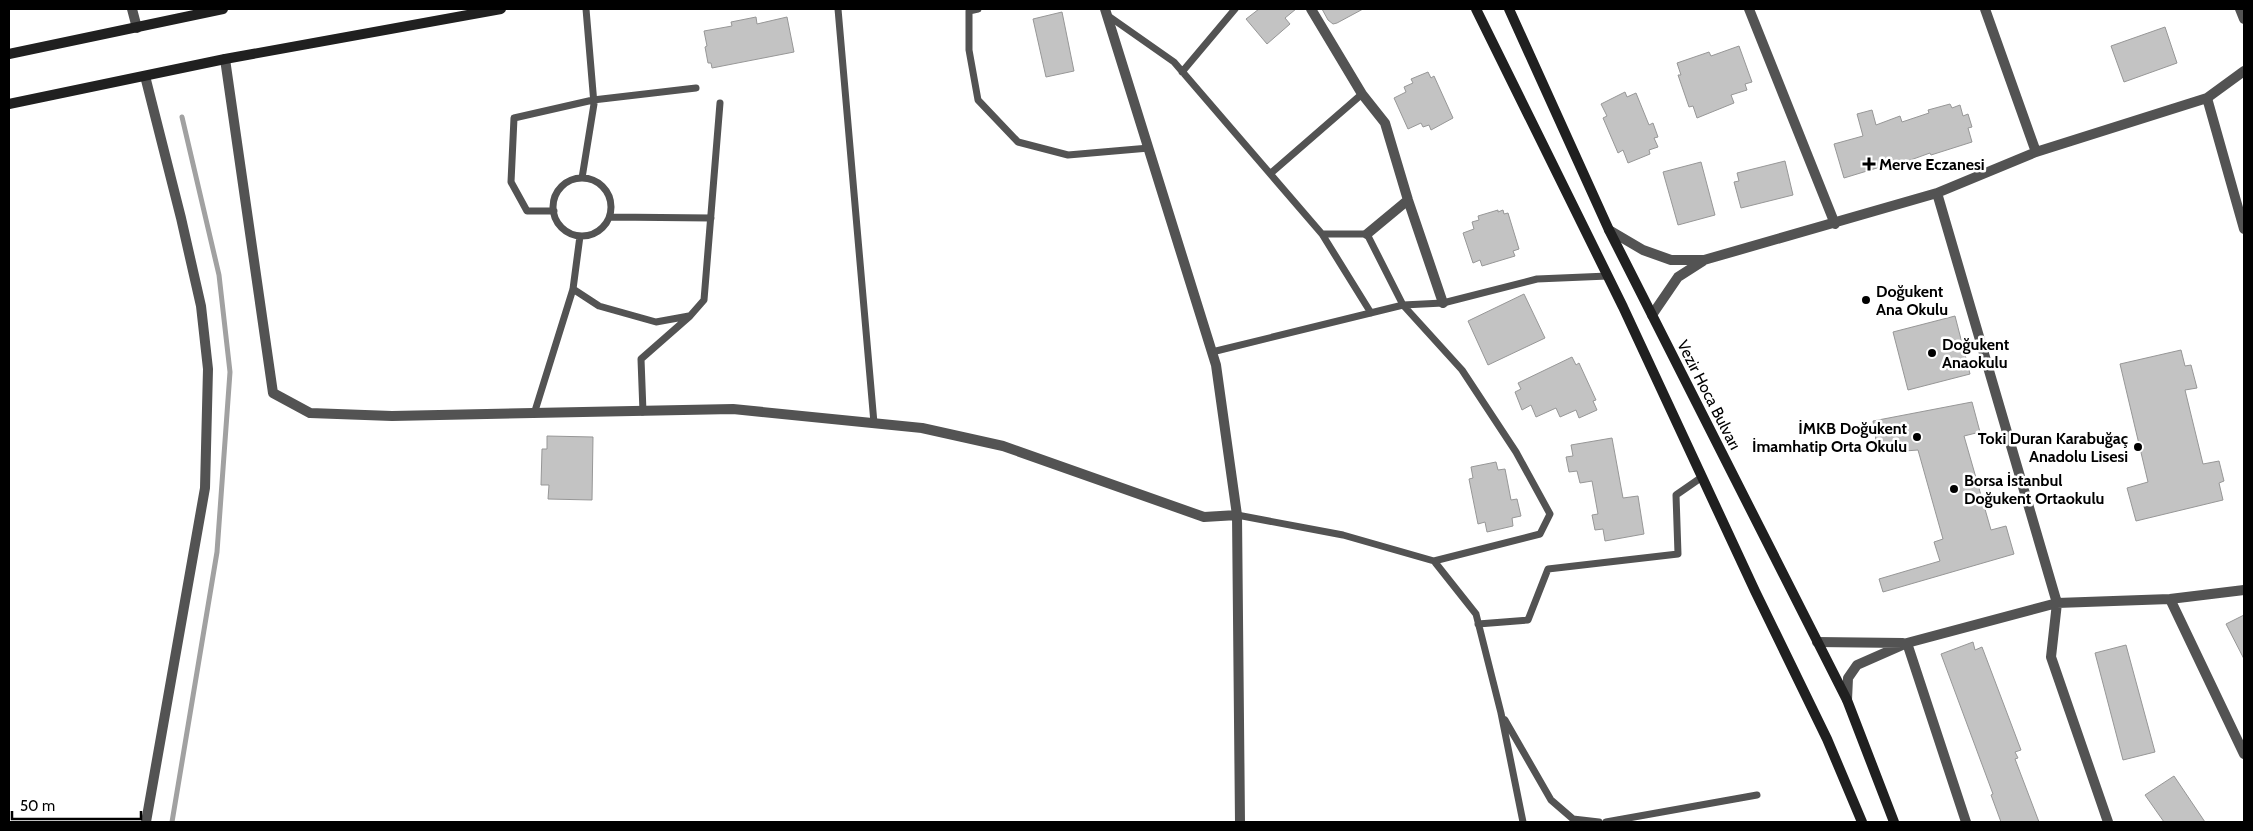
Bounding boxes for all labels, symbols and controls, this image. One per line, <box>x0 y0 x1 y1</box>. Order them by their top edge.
place label: Merve Eczanesi <box>1879 155 1985 174</box>
marker: Merve Eczanesi <box>1863 158 1875 170</box>
place label: Doğukent Ana Okulu <box>1876 282 1948 319</box>
marker: Doğukent Ana Okulu <box>1860 294 1872 306</box>
place label: Doğukent Anaokulu <box>1942 335 2010 372</box>
street label: Vezir Hoca Bulvarı <box>1673 337 1745 453</box>
marker: Doğukent Anaokulu <box>1926 347 1938 359</box>
place label: İMKB Doğukent İmamhatip Orta Okulu <box>1752 419 1907 456</box>
place label: Toki Duran Karabuğaç Anadolu Lisesi <box>1978 429 2128 466</box>
marker: İMKB Doğukent İmamhatip Orta Okulu <box>1911 431 1923 443</box>
marker: Toki Duran Karabuğaç Anadolu Lisesi <box>2132 441 2144 453</box>
place label: Borsa İstanbul Doğukent Ortaokulu <box>1964 471 2104 508</box>
marker: Borsa İstanbul Doğukent Ortaokulu <box>1948 483 1960 495</box>
scale bar <box>12 788 141 820</box>
text: 50 m <box>20 797 55 815</box>

